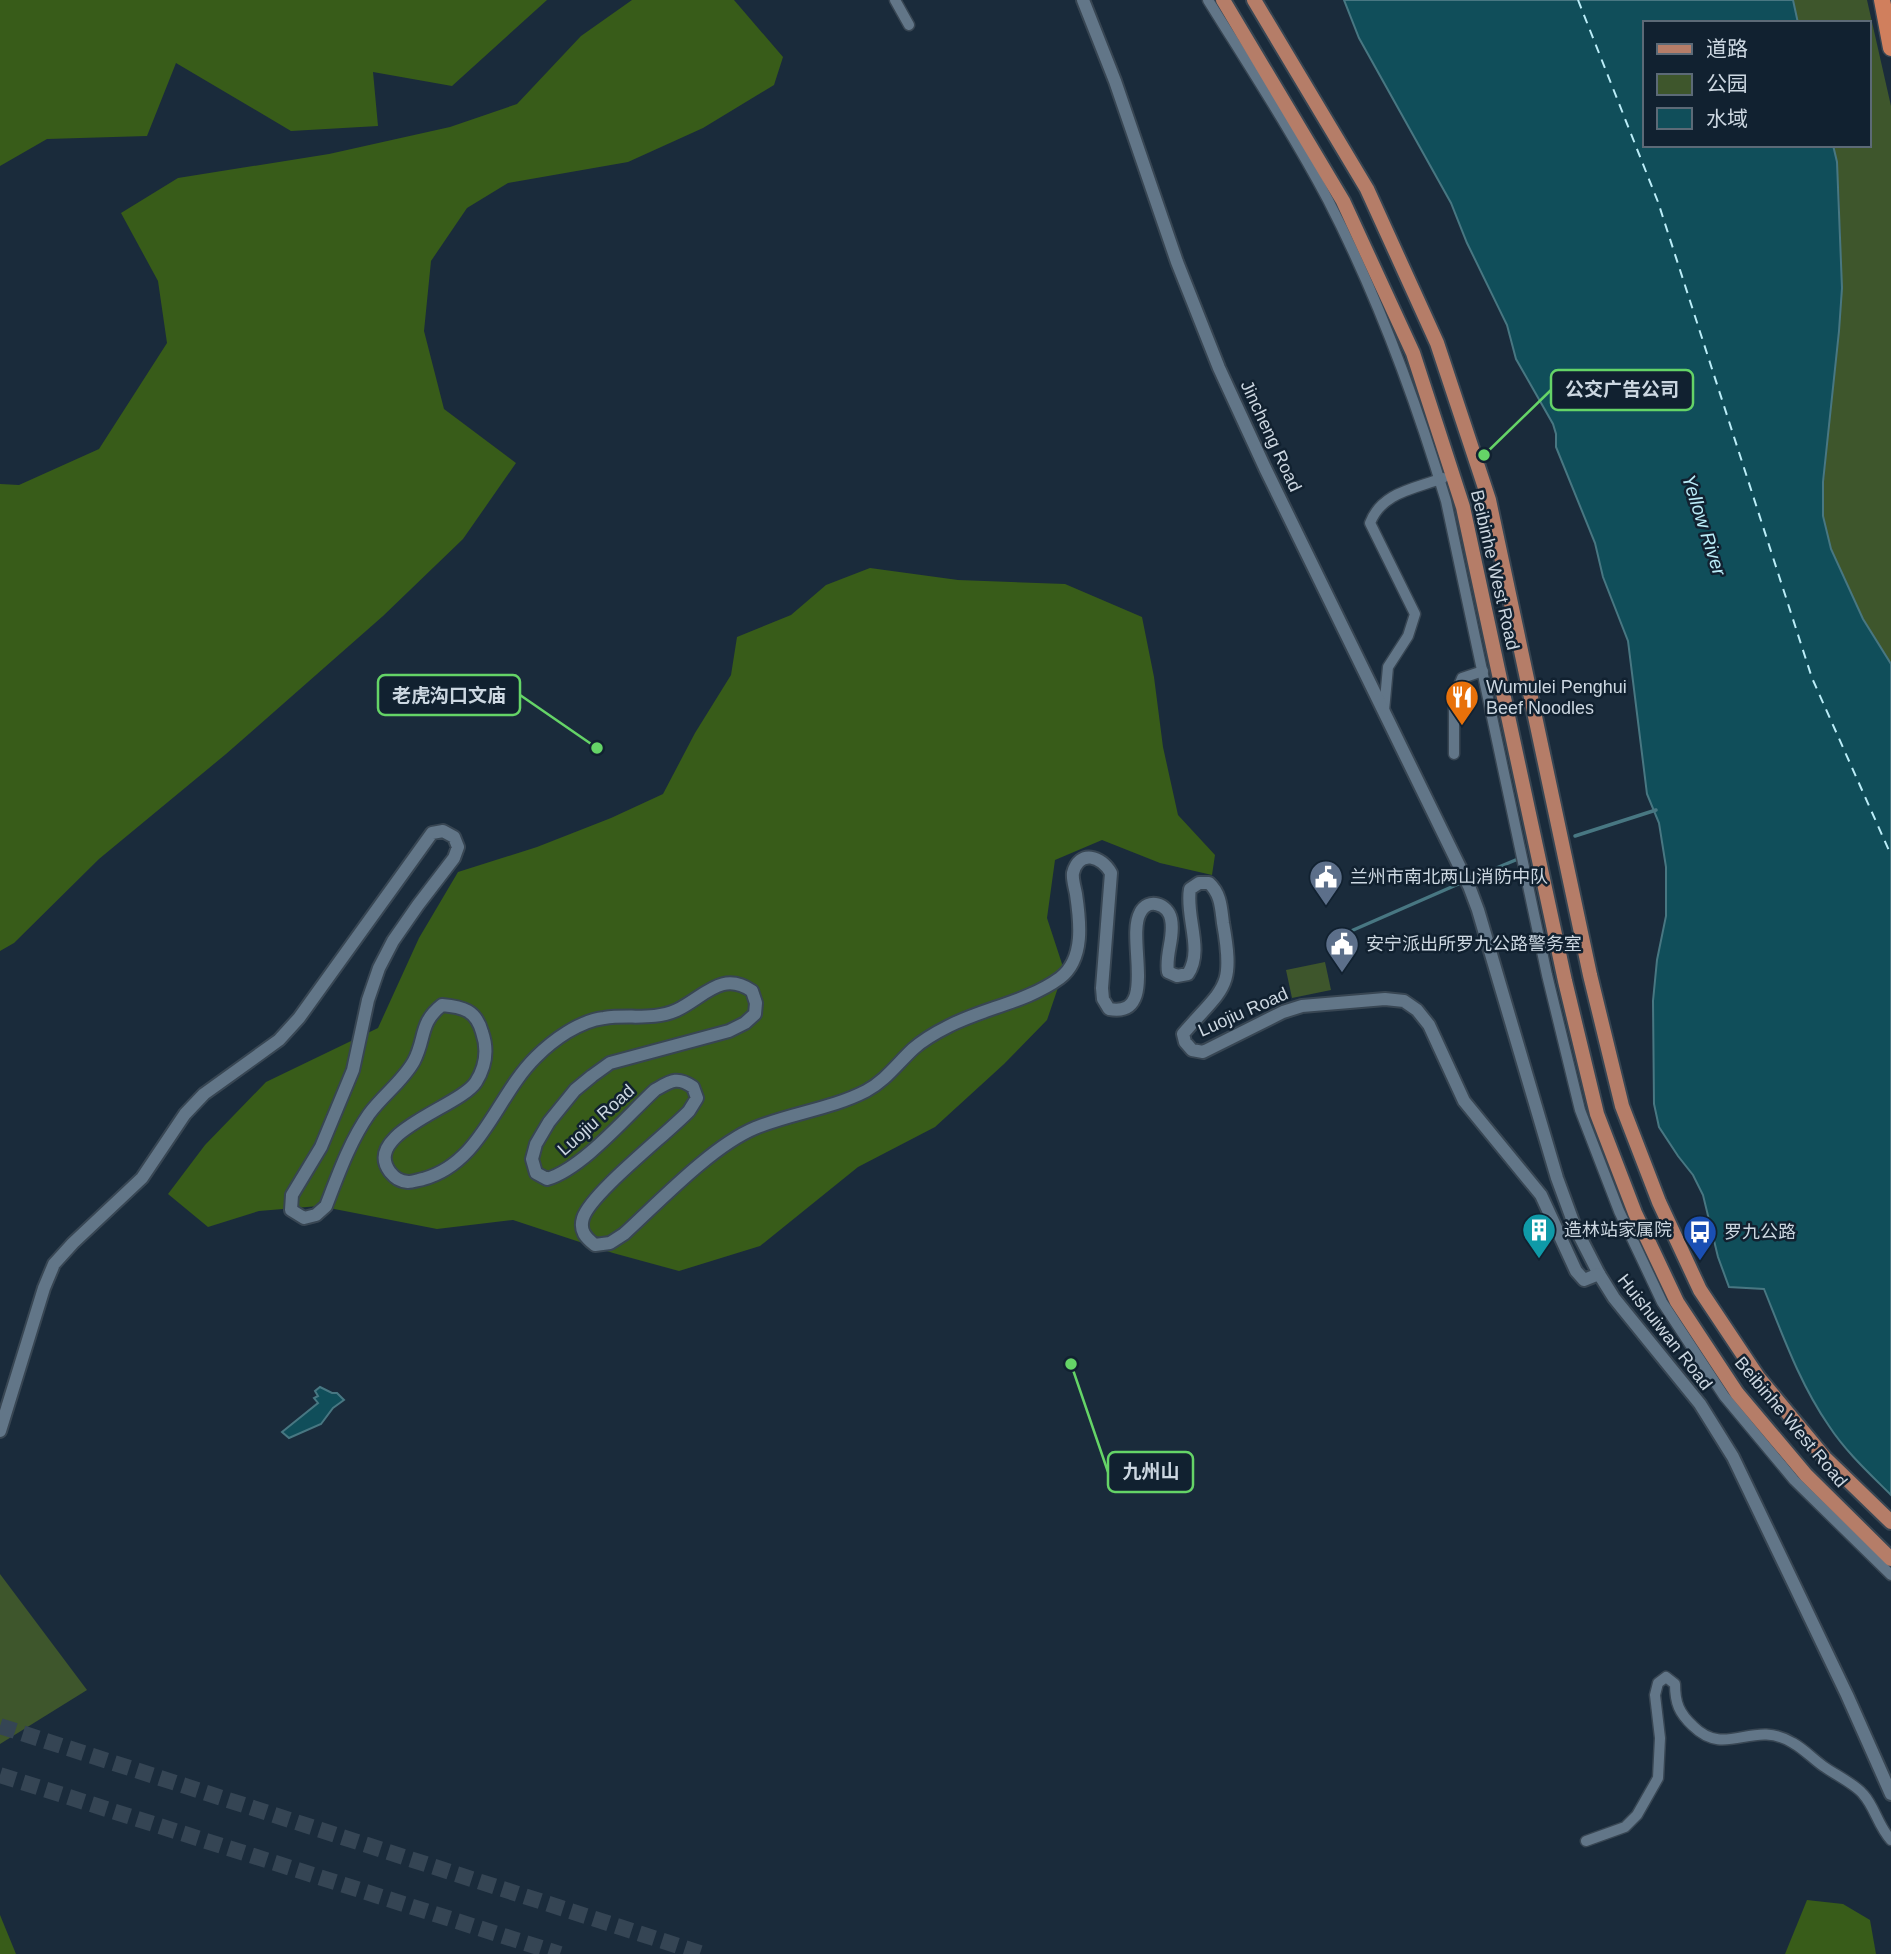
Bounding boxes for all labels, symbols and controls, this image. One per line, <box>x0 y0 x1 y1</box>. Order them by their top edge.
legend <box>1643 21 1870 147</box>
text: 道路 <box>1706 37 1748 60</box>
text: 公园 <box>1706 72 1748 95</box>
text: 水域 <box>1706 107 1748 130</box>
callout: 公交广告公司 <box>1551 370 1693 410</box>
street label: Jincheng Road <box>1237 377 1305 495</box>
text: 公交广告公司 <box>1565 379 1679 400</box>
water label: Yellow River <box>1678 472 1730 579</box>
street label: Beibinhe West Road <box>1467 488 1523 652</box>
callout: 老虎沟口文庙 <box>378 675 520 715</box>
place label: Wumulei Penghui Beef Noodles <box>1486 677 1627 718</box>
restaurant icon: Wumulei Penghui Beef Noodles <box>1443 678 1481 727</box>
text: 老虎沟口文庙 <box>392 685 506 706</box>
public building icon: 兰州市南北两山消防中队 <box>1307 858 1345 907</box>
place label: 兰州市南北两山消防中队 <box>1350 867 1548 887</box>
public building icon: 安宁派出所罗九公路警务室 <box>1323 925 1361 974</box>
place label: 安宁派出所罗九公路警务室 <box>1366 934 1582 954</box>
street label: Luojiu Road <box>1195 983 1291 1041</box>
street label: Luojiu Road <box>554 1080 638 1160</box>
building icon: 造林站家属院 <box>1520 1211 1558 1260</box>
bus stop icon: 罗九公路 <box>1681 1213 1719 1262</box>
place label: 造林站家属院 <box>1564 1220 1672 1240</box>
place label: 罗九公路 <box>1724 1222 1796 1242</box>
street label: Huishuiwan Road <box>1614 1270 1716 1394</box>
street label: Beibinhe West Road <box>1731 1353 1851 1491</box>
callout: 九州山 <box>1108 1452 1193 1492</box>
text: 九州山 <box>1122 1461 1180 1482</box>

